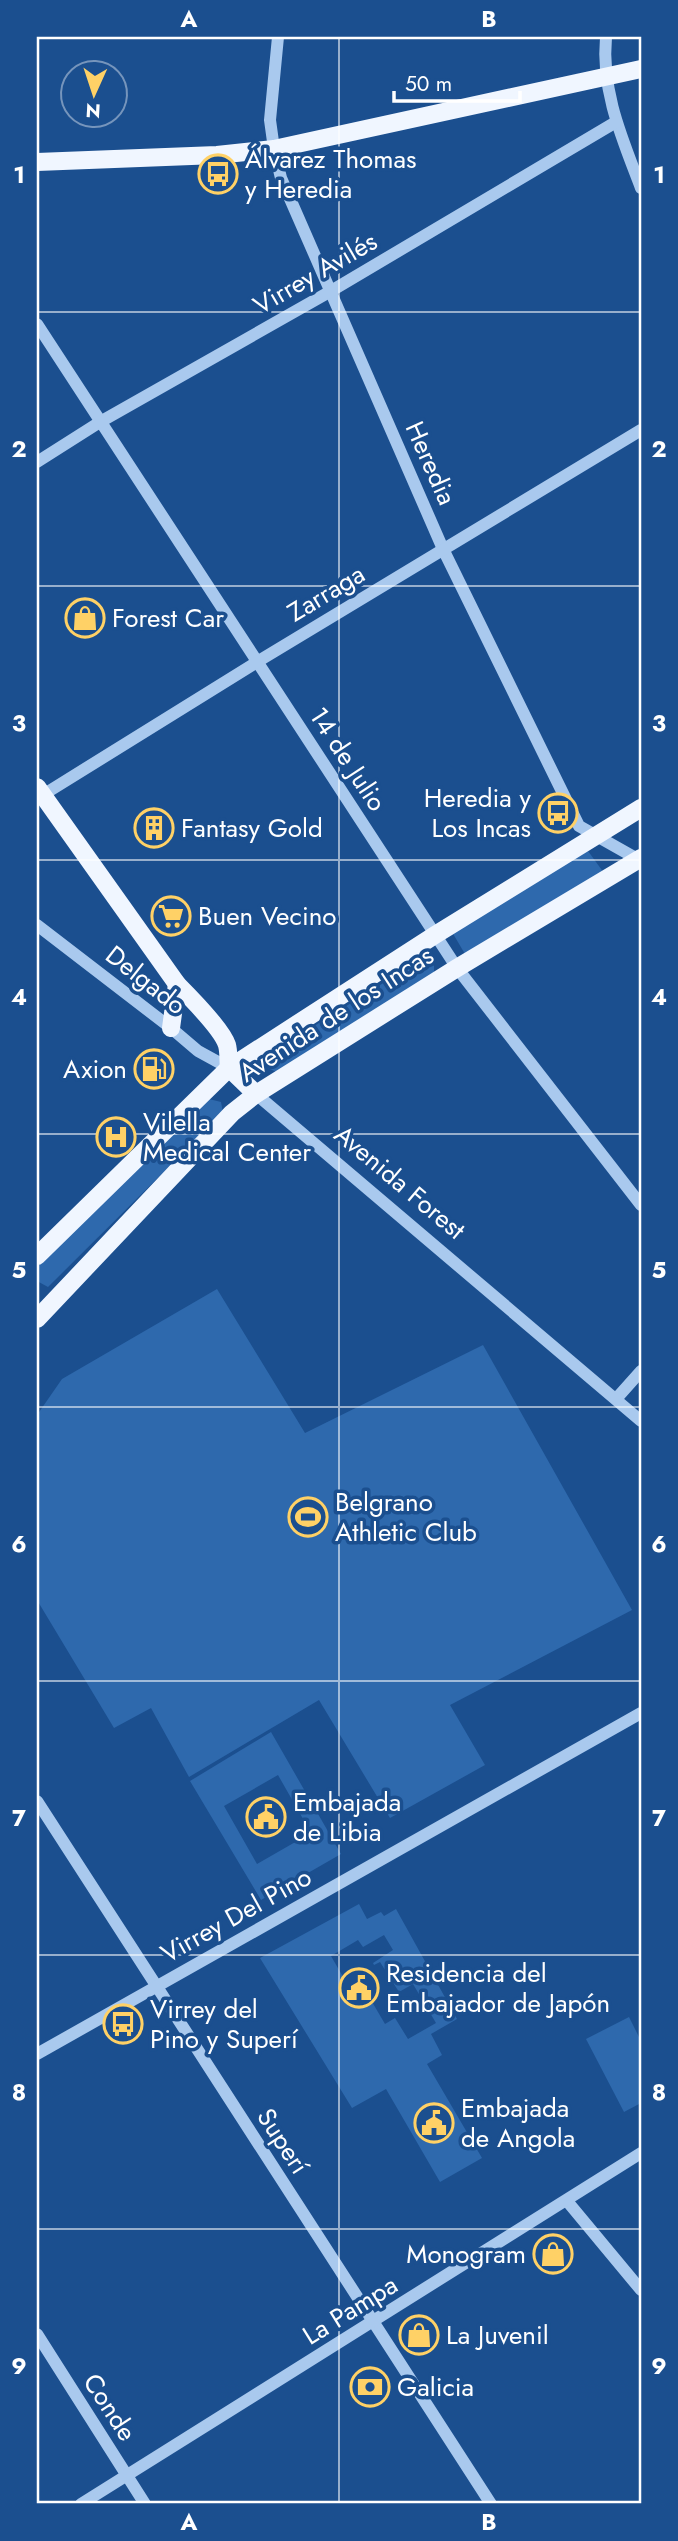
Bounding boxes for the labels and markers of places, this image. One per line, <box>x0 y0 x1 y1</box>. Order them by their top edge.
place label: Álvarez Thomas y Heredia <box>245 140 417 208</box>
bus stop icon: Álvarez Thomas y Heredia <box>197 153 239 195</box>
shop icon: Forest Car <box>64 597 106 639</box>
place label: Forest Car <box>112 599 224 637</box>
place label: Heredia y Los Incas <box>424 779 532 847</box>
bus stop icon: Heredia y Los Incas <box>537 792 579 834</box>
building icon: Fantasy Gold <box>133 807 175 849</box>
place label: Fantasy Gold <box>181 809 323 847</box>
supermarket icon: Buen Vecino <box>150 895 192 937</box>
place label: Buen Vecino <box>198 897 337 935</box>
fuel station icon: Axion <box>133 1048 175 1090</box>
place label: Axion <box>63 1050 127 1088</box>
place label: Vilella Medical Center <box>143 1103 311 1171</box>
hospital icon: Vilella Medical Center <box>95 1116 137 1158</box>
place label: Belgrano Athletic Club <box>335 1483 477 1551</box>
sports icon: Belgrano Athletic Club <box>287 1496 329 1538</box>
place label: Embajada de Libia <box>293 1783 401 1851</box>
public building icon: Embajada de Libia <box>245 1796 287 1838</box>
place label: Residencia del Embajador de Japón <box>386 1954 610 2022</box>
public building icon: Residencia del Embajador de Japón <box>338 1967 380 2009</box>
place label: Virrey del Pino y Superí <box>150 1990 299 2058</box>
bus stop icon: Virrey del Pino y Superí <box>102 2003 144 2045</box>
place label: Embajada de Angola <box>461 2089 575 2157</box>
public building icon: Embajada de Angola <box>413 2102 455 2144</box>
shop icon: Monogram <box>532 2233 574 2275</box>
place label: Monogram <box>406 2235 526 2273</box>
shop icon: La Juvenil <box>398 2314 440 2356</box>
place label: La Juvenil <box>446 2316 549 2354</box>
bank icon: Galicia <box>349 2366 391 2408</box>
place label: Galicia <box>397 2368 474 2406</box>

